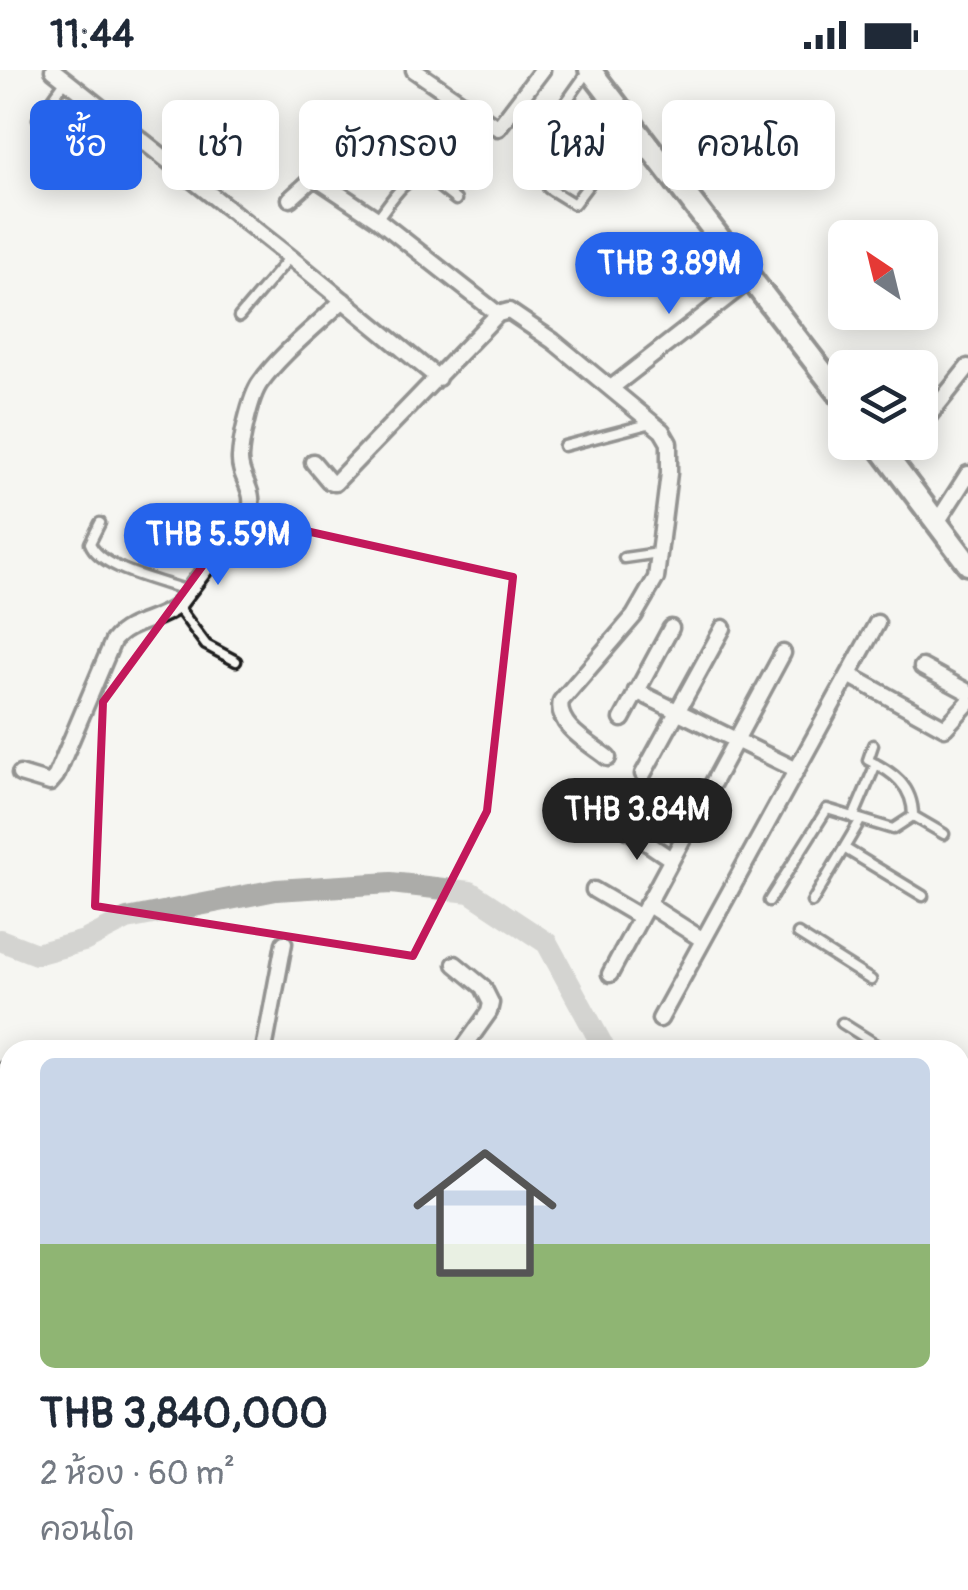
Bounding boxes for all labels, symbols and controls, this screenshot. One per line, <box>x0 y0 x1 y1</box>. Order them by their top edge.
text: 11:44 <box>50 11 134 59</box>
chip: ซื้อ <box>30 100 142 190</box>
chip: เช่า <box>162 100 279 190</box>
chip: ตัวกรอง <box>299 100 493 190</box>
chip: ใหม่ <box>513 100 642 190</box>
chip: คอนโด <box>662 100 835 190</box>
north arrow <box>828 220 938 330</box>
map controls <box>828 220 938 460</box>
pin: THB 3.89M <box>555 232 783 317</box>
text: THB 3.89M <box>597 244 741 284</box>
button: layers <box>828 350 938 460</box>
pin: THB 5.59M <box>104 503 332 588</box>
text: THB 5.59M <box>146 515 290 555</box>
pin: THB 3.84M <box>523 778 751 863</box>
text: THB 3.84M <box>564 790 710 830</box>
icon: home <box>395 1123 575 1303</box>
text: THB 3,840,000 <box>40 1388 328 1440</box>
text: 2 ห้อง · 60 m² <box>40 1454 235 1494</box>
text: คอนโด <box>40 1510 134 1550</box>

